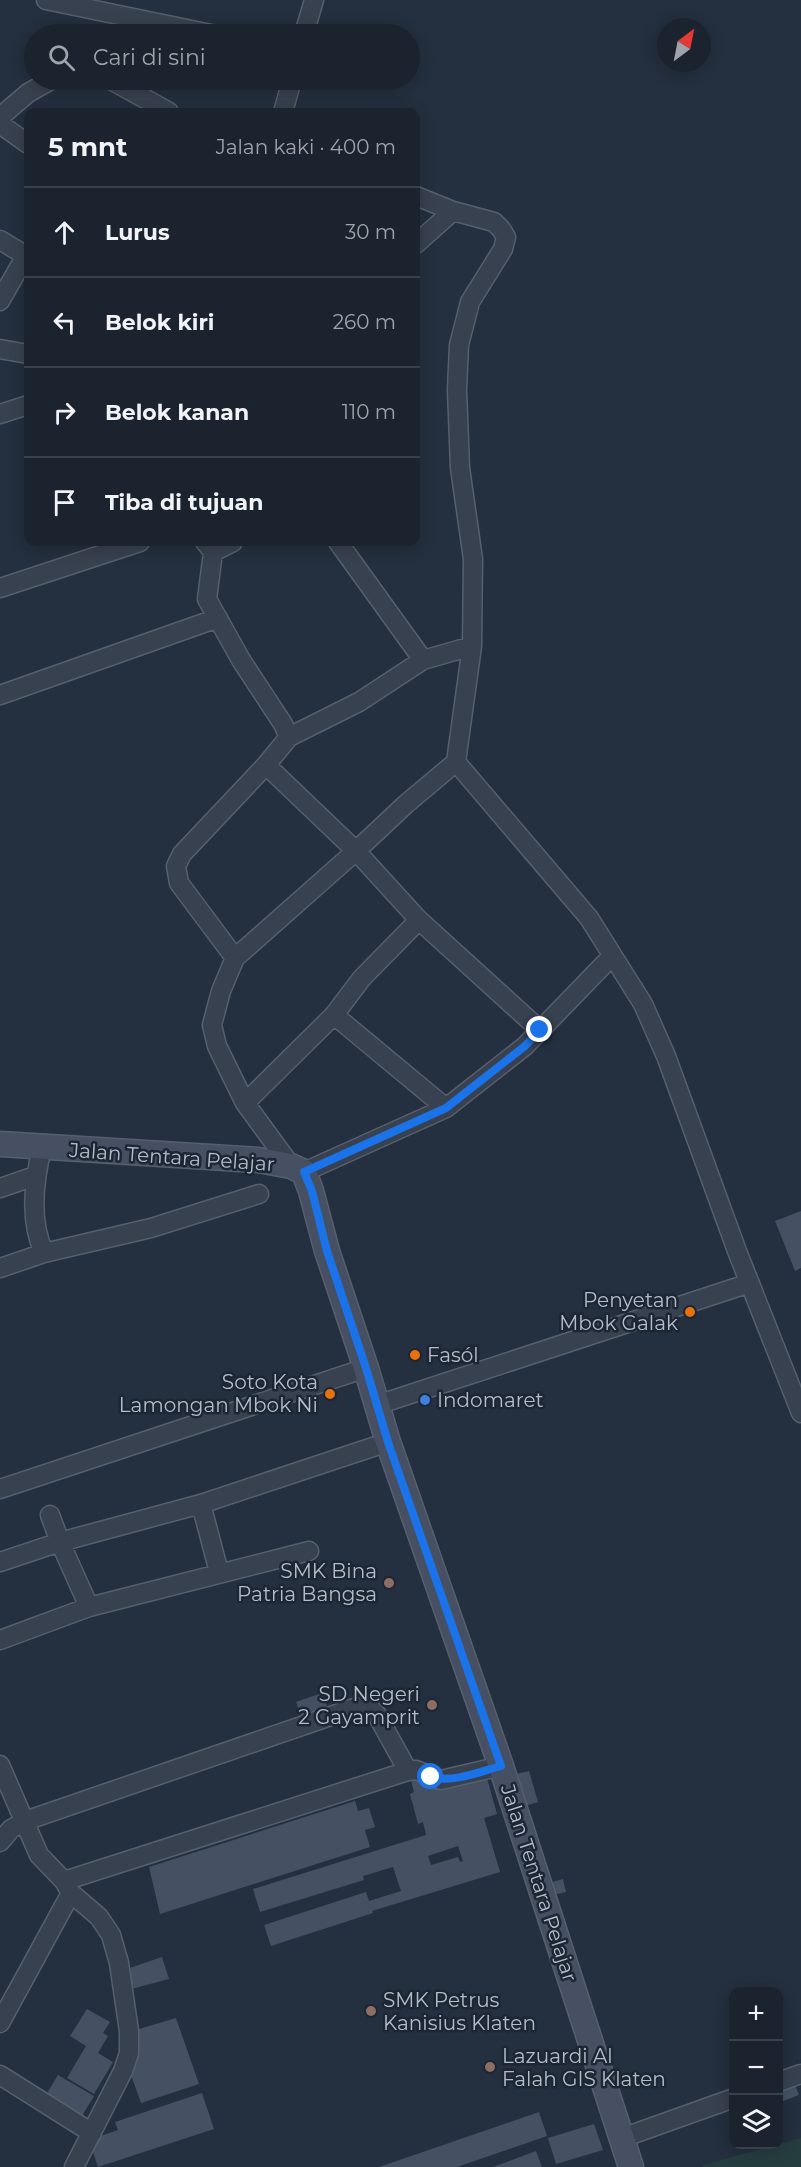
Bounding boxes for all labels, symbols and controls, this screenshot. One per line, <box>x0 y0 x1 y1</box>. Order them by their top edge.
north arrow <box>657 18 711 72</box>
search box <box>24 24 420 90</box>
icon: search <box>45 41 78 74</box>
text: Cari di sini <box>93 44 206 71</box>
text: 5 mnt <box>48 131 127 163</box>
text: Jalan kaki · 400 m <box>216 135 396 159</box>
icon: ahead <box>48 216 81 249</box>
text: Lurus <box>105 219 170 246</box>
text: 30 m <box>345 220 396 244</box>
icon: left <box>48 306 81 339</box>
text: Belok kiri <box>105 309 214 336</box>
text: 260 m <box>333 310 396 334</box>
icon: right <box>48 396 81 429</box>
text: Belok kanan <box>105 399 249 426</box>
text: 110 m <box>342 400 396 424</box>
icon: arrive <box>48 486 81 519</box>
text: Tiba di tujuan <box>105 489 263 516</box>
route end <box>526 1016 552 1042</box>
street label: Jalan Tentara Pelajar <box>67 1138 276 1176</box>
place label: Penyetan Mbok Galak <box>559 1288 678 1335</box>
marker: Penyetan Mbok Galak <box>683 1305 697 1319</box>
place label: Fasól <box>427 1343 479 1367</box>
marker: Fasól <box>408 1348 422 1362</box>
place label: Soto Kota Lamongan Mbok Ni <box>119 1370 318 1417</box>
marker: Soto Kota Lamongan Mbok Ni <box>323 1387 337 1401</box>
place label: Indomaret <box>437 1388 544 1412</box>
marker: Indomaret <box>418 1393 432 1407</box>
place label: SMK Bina Patria Bangsa <box>237 1559 377 1606</box>
marker: SMK Bina Patria Bangsa <box>382 1576 396 1590</box>
place label: SD Negeri 2 Gayamprit <box>298 1682 420 1729</box>
marker: SD Negeri 2 Gayamprit <box>425 1698 439 1712</box>
route start <box>417 1763 443 1789</box>
street label: Jalan Tentara Pelajar <box>495 1780 582 1985</box>
map controls <box>729 1987 783 2149</box>
button: + <box>729 1987 783 2041</box>
place label: SMK Petrus Kanisius Klaten <box>383 1988 536 2035</box>
marker: SMK Petrus Kanisius Klaten <box>364 2004 378 2018</box>
button: − <box>729 2041 783 2095</box>
place label: Lazuardi Al Falah GIS Klaten <box>502 2044 666 2091</box>
marker: Lazuardi Al Falah GIS Klaten <box>483 2060 497 2074</box>
button: layers <box>729 2095 783 2149</box>

